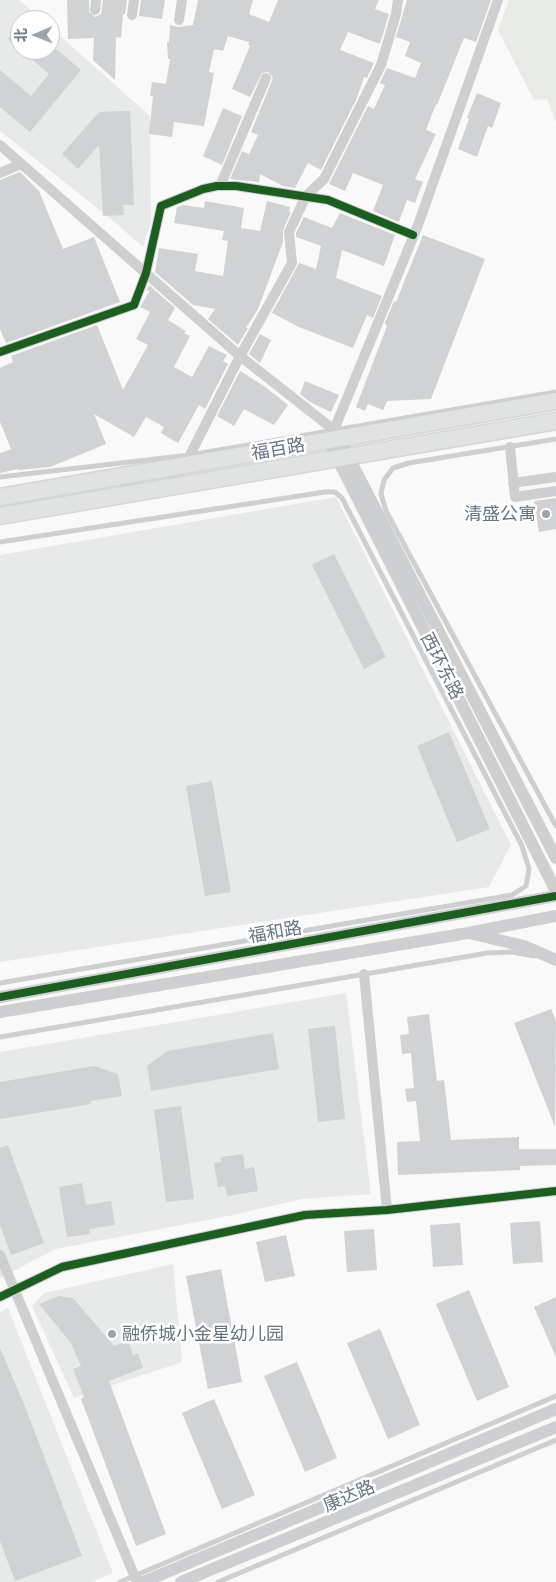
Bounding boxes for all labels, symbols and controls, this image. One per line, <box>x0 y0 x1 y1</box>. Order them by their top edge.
north arrow <box>10 10 60 60</box>
text: 北 <box>12 28 29 42</box>
street label: 福百路 <box>250 434 306 464</box>
place label: 清盛公寓 <box>464 503 536 525</box>
marker: 清盛公寓 <box>540 508 552 520</box>
street label: 西环东路 <box>416 629 468 703</box>
street label: 福和路 <box>247 917 303 947</box>
place label: 融侨城小金星幼儿园 <box>122 1323 284 1345</box>
marker: 融侨城小金星幼儿园 <box>106 1328 118 1340</box>
street label: 康达路 <box>320 1476 378 1516</box>

